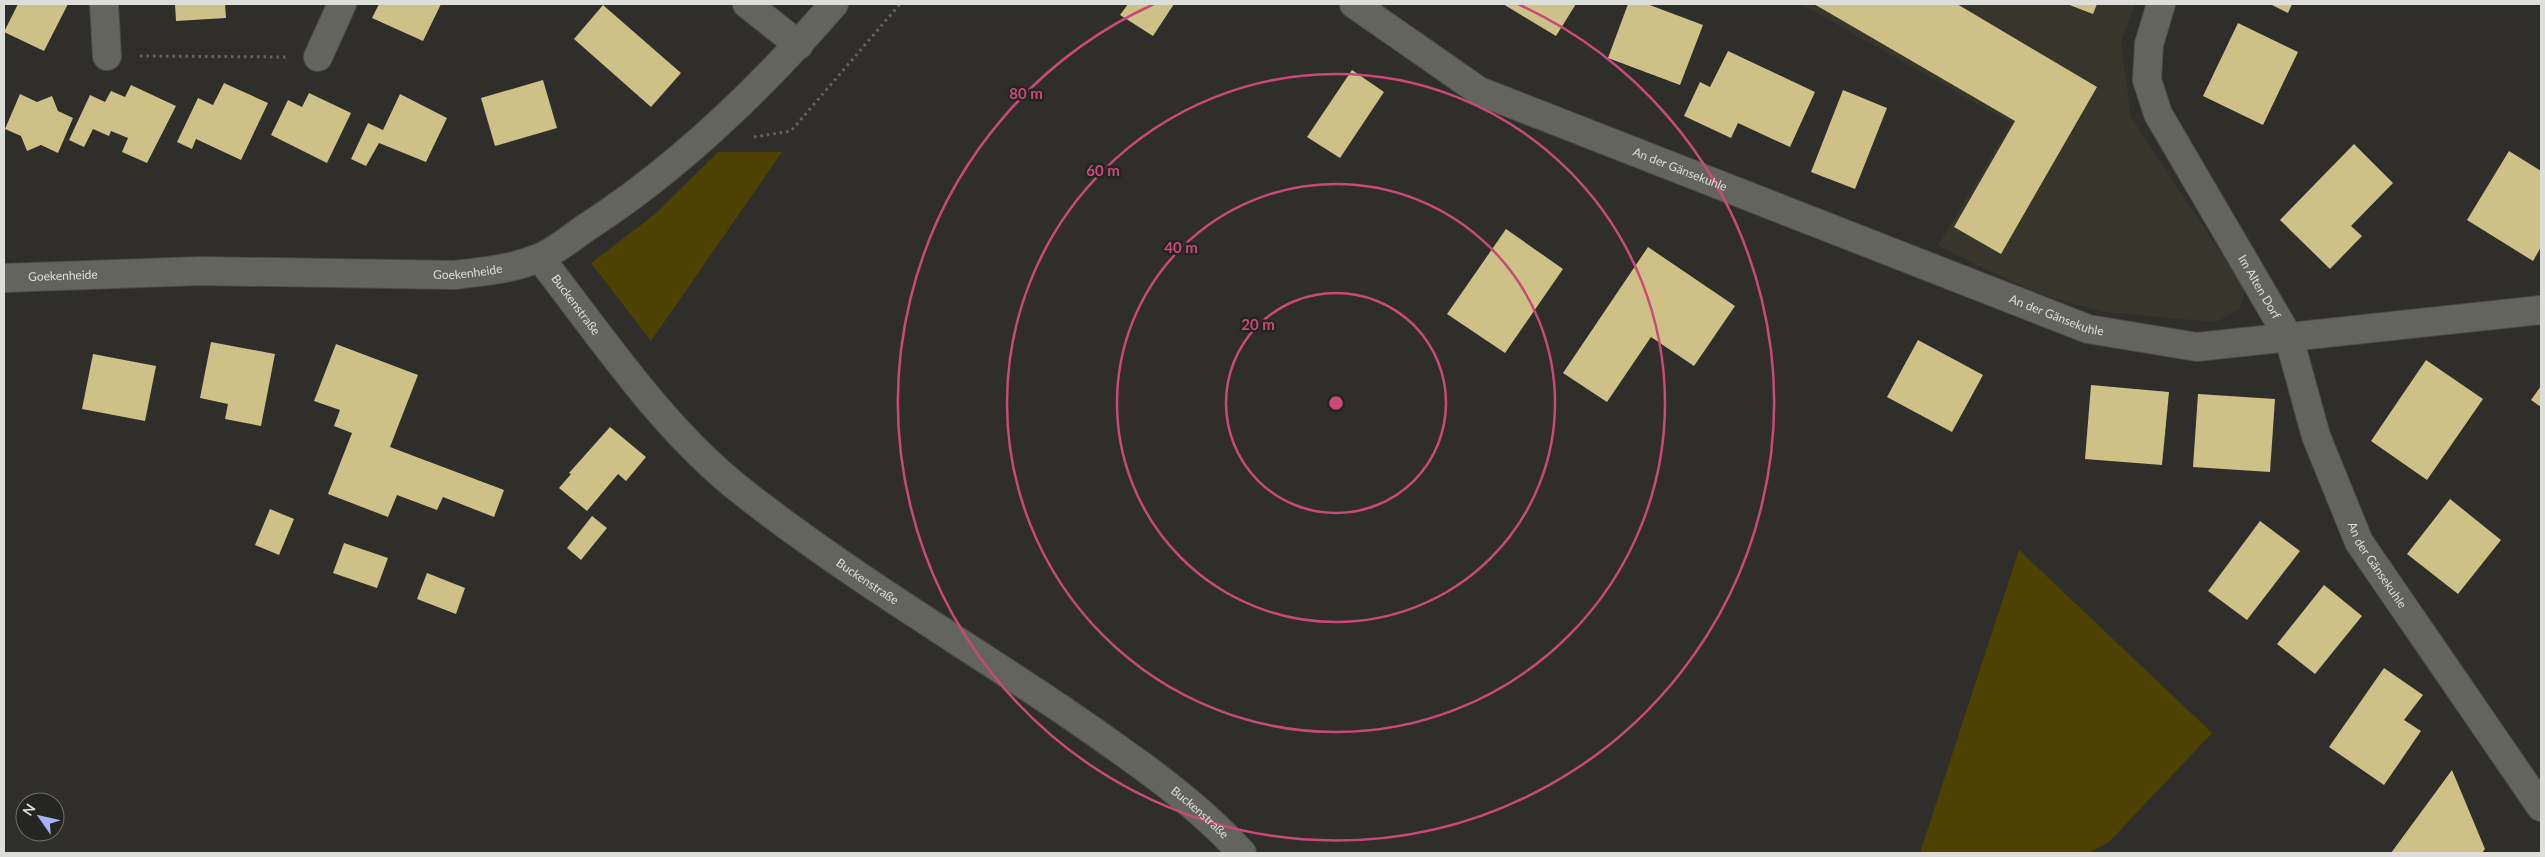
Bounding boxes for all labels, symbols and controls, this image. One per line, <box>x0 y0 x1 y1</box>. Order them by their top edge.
text: 80 m <box>1009 84 1043 102</box>
street label: An der Gänsekuhle <box>1631 144 1729 194</box>
text: 60 m <box>1086 161 1120 179</box>
text: 40 m <box>1164 238 1198 256</box>
street label: Im Alten Dorf <box>2235 252 2285 322</box>
street label: Goekenheide <box>433 261 503 282</box>
street label: Goekenheide <box>28 267 98 284</box>
street label: Buckenstraße <box>548 271 604 338</box>
street label: An der Gänsekuhle <box>2007 291 2105 338</box>
text: 20 m <box>1241 315 1275 333</box>
centre of rings <box>1327 394 1345 412</box>
street label: An der Gänsekuhle <box>2345 520 2410 611</box>
street label: Buckenstraße <box>834 555 902 608</box>
street label: Buckenstraße <box>1168 783 1232 842</box>
north arrow <box>15 792 65 842</box>
text: N <box>19 800 39 819</box>

